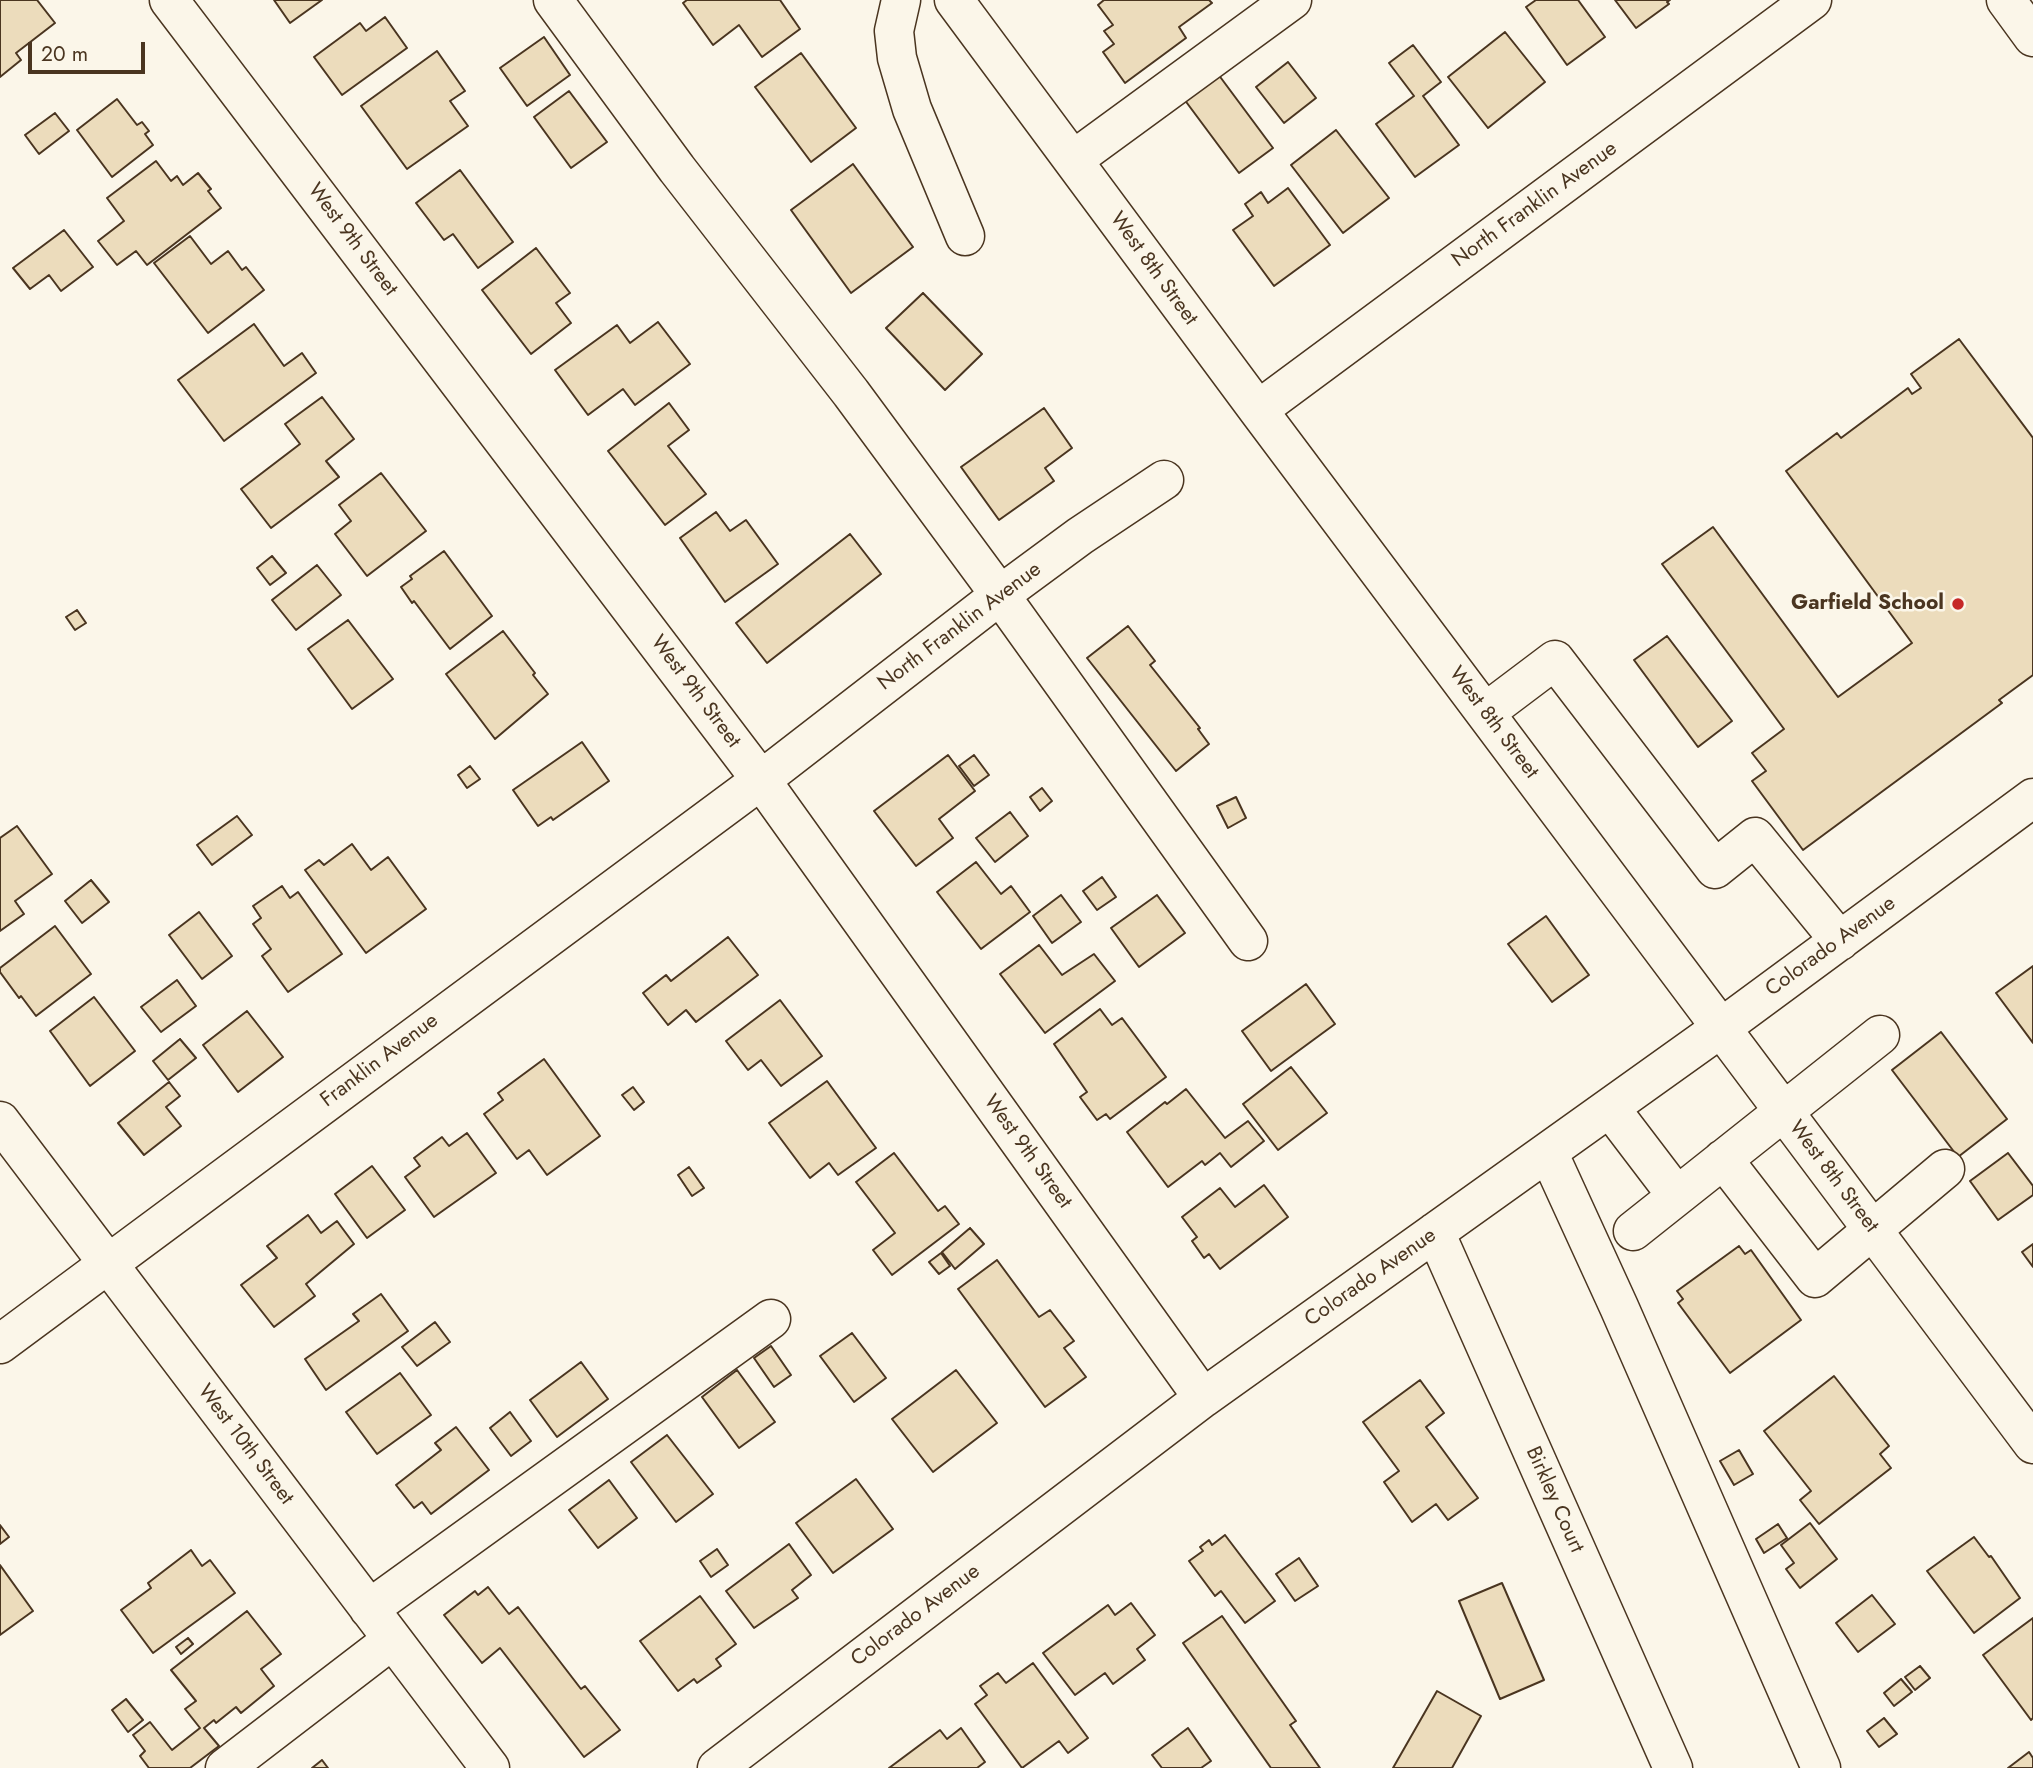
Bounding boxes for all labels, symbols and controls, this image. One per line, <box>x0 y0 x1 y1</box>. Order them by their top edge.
scale bar <box>32 28 149 72</box>
text: 20 m <box>41 39 88 69</box>
street label: North Franklin Avenue <box>1448 137 1622 273</box>
street label: West 9th Street <box>302 179 402 301</box>
street label: West 8th Street <box>1104 208 1202 330</box>
street label: North Franklin Avenue <box>873 557 1047 697</box>
place label: Garfield School <box>1791 591 1944 617</box>
marker: Garfield School <box>1950 596 1966 612</box>
street label: West 9th Street <box>645 631 745 753</box>
street label: West 8th Street <box>1443 662 1543 784</box>
street label: Colorado Avenue <box>1761 891 1901 1003</box>
street label: Franklin Avenue <box>316 1009 444 1113</box>
street label: West 9th Street <box>977 1090 1077 1214</box>
street label: West 8th Street <box>1783 1116 1883 1238</box>
street label: Colorado Avenue <box>1300 1223 1442 1333</box>
street label: West 10th Street <box>192 1380 298 1510</box>
street label: Birkley Court <box>1519 1443 1589 1557</box>
street label: Colorado Avenue <box>847 1559 985 1673</box>

